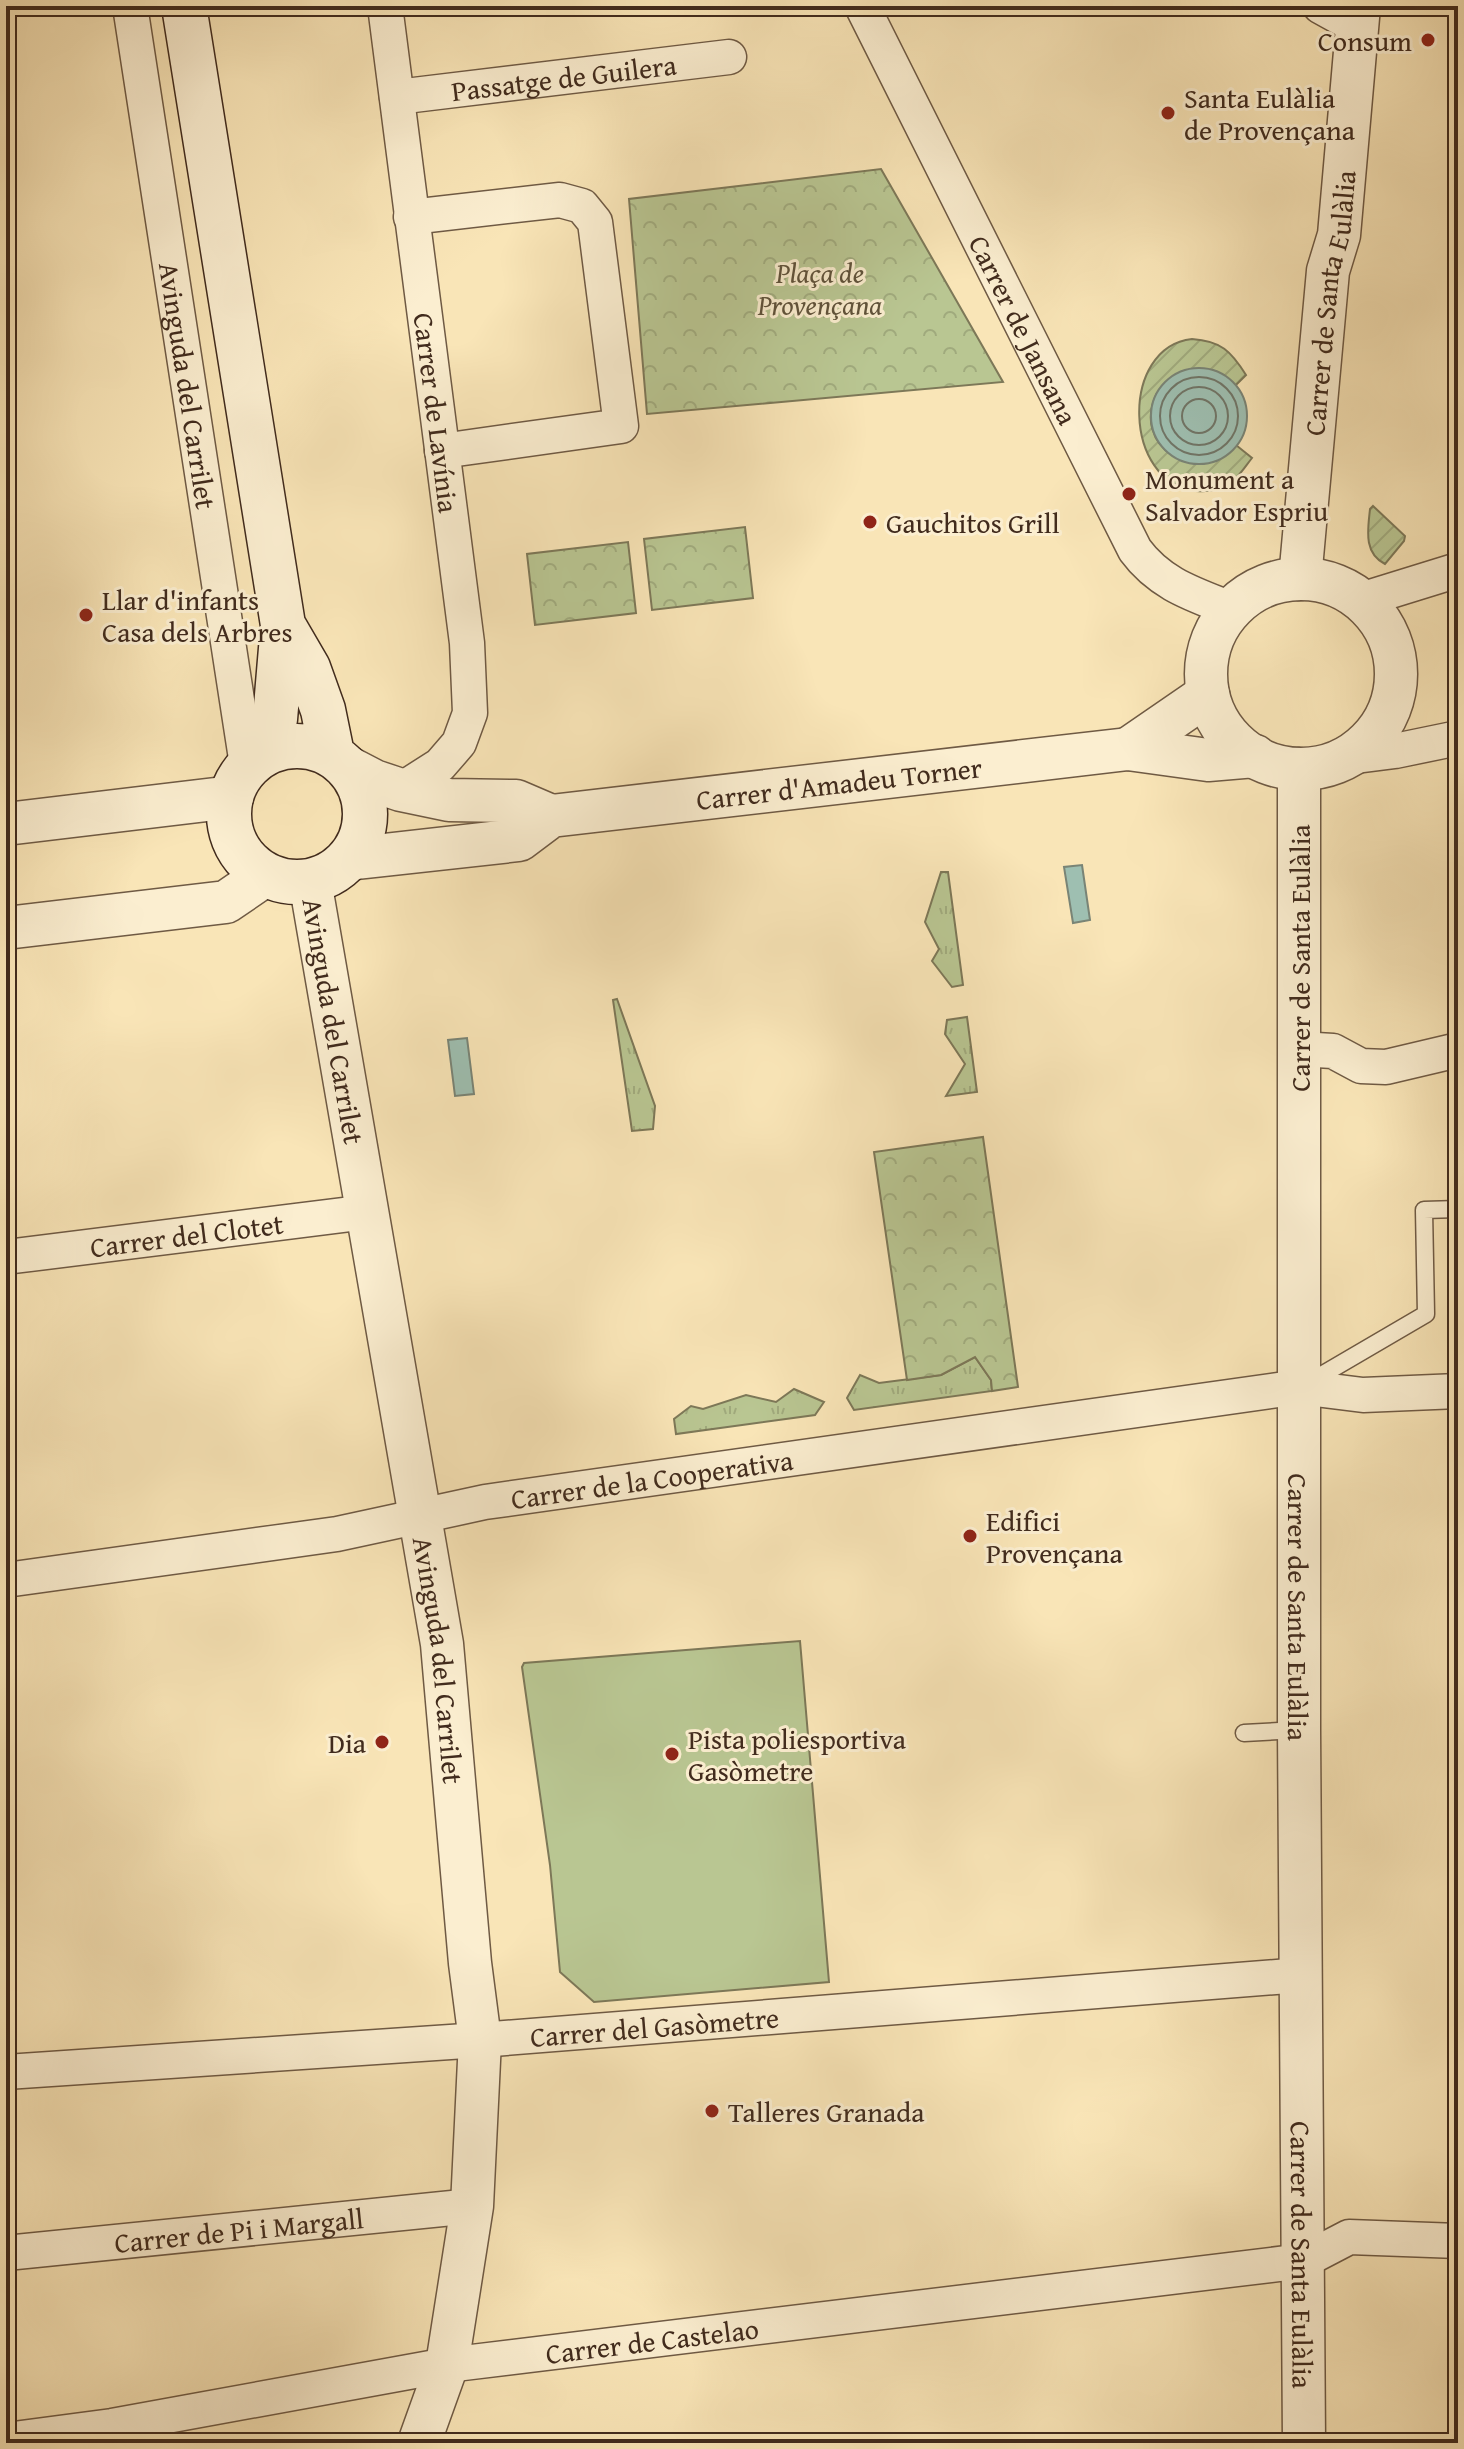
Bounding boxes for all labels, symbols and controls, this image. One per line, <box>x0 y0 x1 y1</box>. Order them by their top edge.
place label: Consum <box>1318 20 1412 61</box>
marker: Consum <box>1419 31 1437 49</box>
street label: Passatge de Guilera <box>449 43 679 111</box>
place label: Santa Eulàlia de Provençana <box>1184 77 1356 150</box>
marker: Santa Eulàlia de Provençana <box>1159 104 1177 122</box>
street label: Carrer de Santa Eulàlia <box>1293 168 1365 437</box>
street label: Carrer de Jansana <box>960 228 1090 432</box>
park label: Plaça de Provençana <box>757 252 882 325</box>
street label: Avinguda del Carrilet <box>149 259 228 512</box>
street label: Carrer de Lavínia <box>404 310 471 516</box>
place label: Monument a Salvador Espriu <box>1145 458 1328 531</box>
marker: Monument a Salvador Espriu <box>1120 485 1138 503</box>
place label: Gauchitos Grill <box>886 502 1060 543</box>
marker: Gauchitos Grill <box>861 513 879 531</box>
place label: Llar d'infants Casa dels Arbres <box>102 579 293 652</box>
marker: Llar d'infants Casa dels Arbres <box>77 606 95 624</box>
street label: Carrer d'Amadeu Torner <box>694 746 985 820</box>
street label: Carrer de Santa Eulàlia <box>1279 824 1320 1092</box>
street label: Avinguda del Carrilet <box>293 895 376 1147</box>
street label: Carrer del Clotet <box>88 1202 286 1267</box>
street label: Carrer de la Cooperativa <box>508 1438 796 1519</box>
street label: Carrer de Santa Eulàlia <box>1278 1473 1320 1742</box>
place label: Edifici Provençana <box>986 1500 1123 1573</box>
marker: Edifici Provençana <box>961 1527 979 1545</box>
street label: Avinguda del Carrilet <box>403 1533 475 1786</box>
place label: Pista poliesportiva Gasòmetre <box>688 1718 907 1791</box>
place label: Dia <box>328 1722 367 1763</box>
marker: Dia <box>373 1733 391 1751</box>
marker: Pista poliesportiva Gasòmetre <box>663 1745 681 1763</box>
street label: Carrer del Gasòmetre <box>528 1996 780 2056</box>
place label: Talleres Granada <box>728 2091 925 2132</box>
marker: Talleres Granada <box>703 2102 721 2120</box>
street label: Carrer de Santa Eulàlia <box>1281 2121 1324 2390</box>
street label: Carrer de Pi i Margall <box>112 2197 365 2262</box>
street label: Carrer de Castelao <box>543 2307 761 2373</box>

